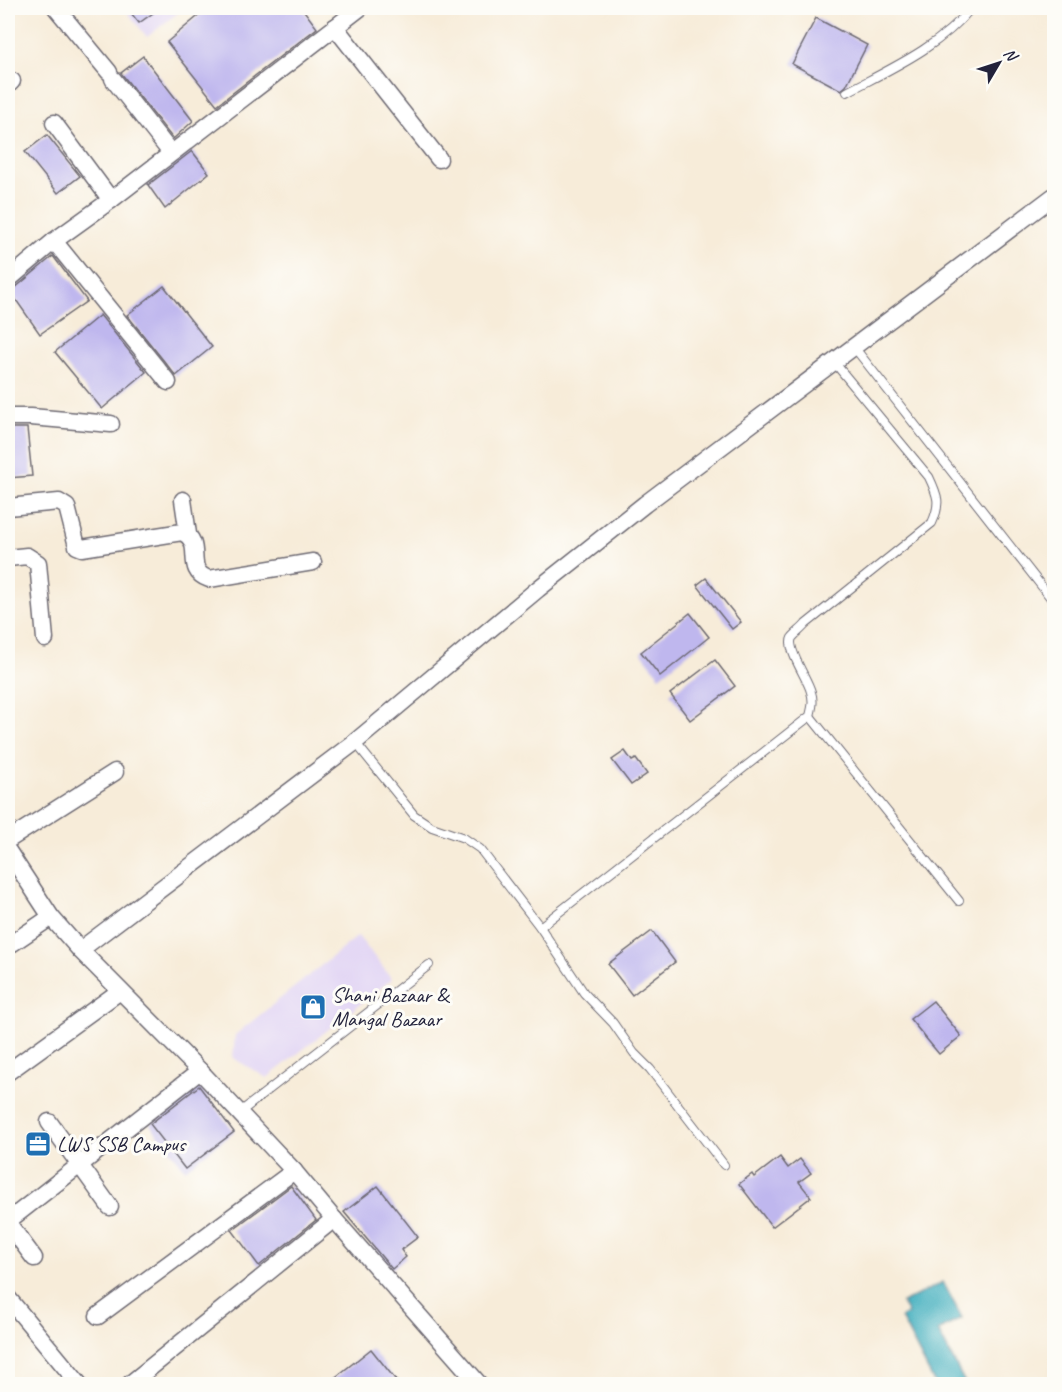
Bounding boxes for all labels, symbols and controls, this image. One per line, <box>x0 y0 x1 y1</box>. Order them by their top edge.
north arrow <box>969 33 1029 93</box>
text: N <box>999 44 1023 67</box>
place label: Shani Bazaar & Mangal Bazaar <box>332 982 450 1032</box>
shop icon: Shani Bazaar & Mangal Bazaar <box>298 992 328 1022</box>
office icon: LWS SSB Campus <box>23 1129 53 1159</box>
place label: LWS SSB Campus <box>57 1131 187 1157</box>

